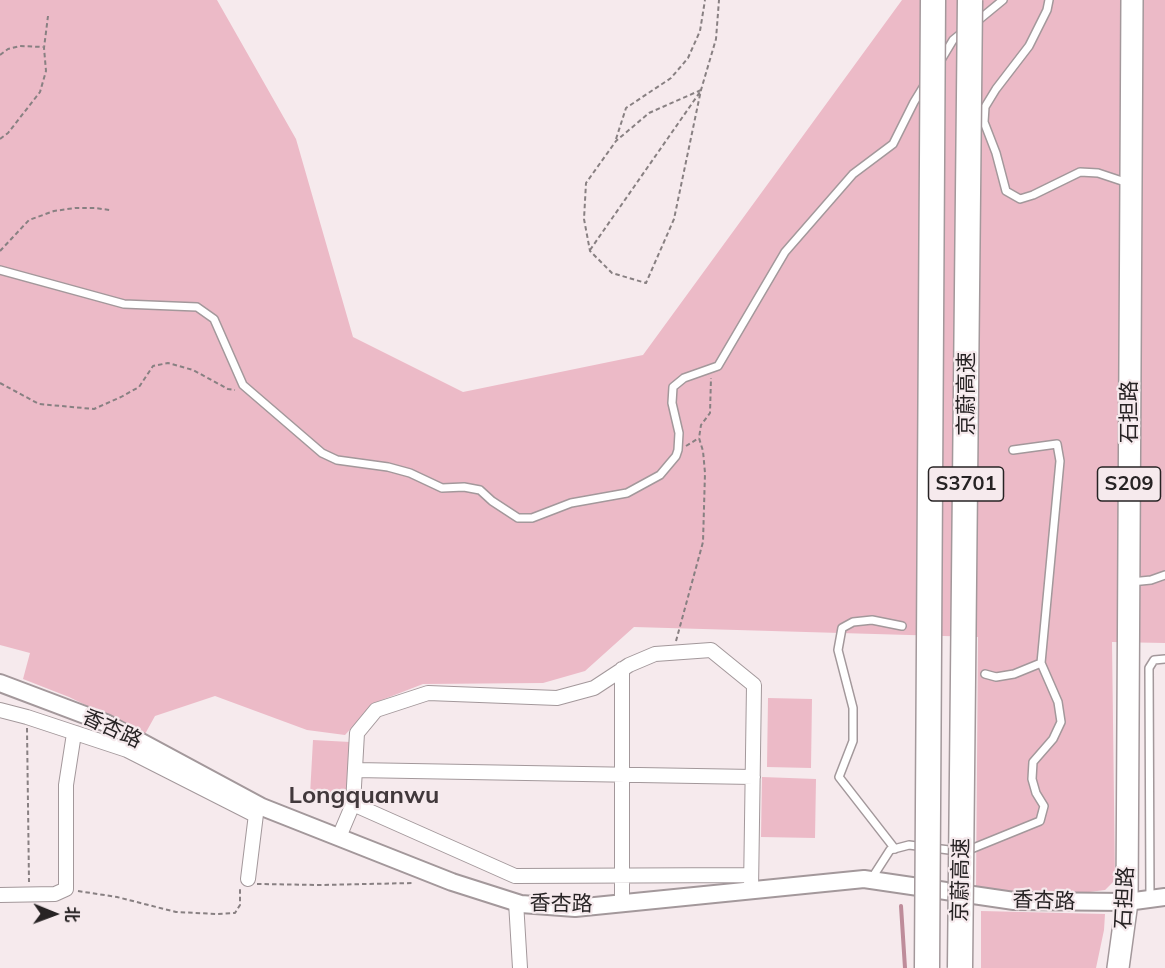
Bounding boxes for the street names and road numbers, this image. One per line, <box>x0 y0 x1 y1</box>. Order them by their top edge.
street label: 京蔚高速 <box>954 352 980 436</box>
street label: 石担路 <box>1117 381 1143 443</box>
road number: S3701 <box>928 467 1004 501</box>
road number: S209 <box>1098 467 1160 501</box>
street label: 香杏路 <box>78 704 146 754</box>
street label: 京蔚高速 <box>948 838 974 922</box>
street label: 石担路 <box>1111 866 1139 930</box>
street label: 香杏路 <box>1012 887 1076 915</box>
street label: 香杏路 <box>529 891 593 917</box>

